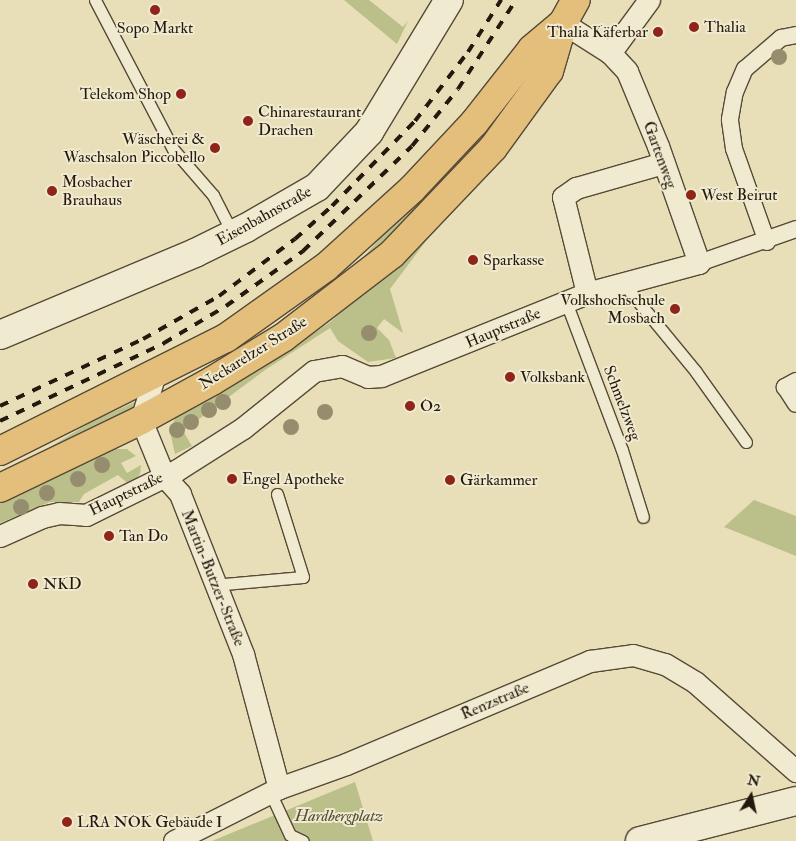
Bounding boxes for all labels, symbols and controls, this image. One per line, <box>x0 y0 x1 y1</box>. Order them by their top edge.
marker: Sopo Markt <box>149 4 161 16</box>
place label: Thalia <box>704 17 746 37</box>
place label: Sopo Markt <box>117 18 193 38</box>
marker: Thalia <box>688 21 700 33</box>
place label: Thalia Käferbar <box>547 22 648 42</box>
marker: Thalia Käferbar <box>652 26 664 38</box>
place label: Telekom Shop <box>80 84 171 104</box>
marker: Telekom Shop <box>175 88 187 100</box>
place label: Chinarestaurant Drachen <box>258 102 361 140</box>
marker: Chinarestaurant Drachen <box>242 115 254 127</box>
street label: Gartenweg <box>639 119 681 191</box>
place label: Wäscherei & Waschsalon Piccobello <box>63 129 205 167</box>
marker: Wäscherei & Waschsalon Piccobello <box>209 142 221 154</box>
place label: Mosbacher Brauhaus <box>62 172 132 210</box>
street label: Eisenbahnstraße <box>213 182 315 250</box>
marker: Mosbacher Brauhaus <box>46 185 58 197</box>
place label: West Beirut <box>701 185 777 205</box>
marker: West Beirut <box>685 189 697 201</box>
place label: Sparkasse <box>483 250 544 270</box>
marker: Sparkasse <box>467 254 479 266</box>
place label: Volkshochschule Mosbach <box>560 290 665 328</box>
marker: Volkshochschule Mosbach <box>669 303 681 315</box>
street label: Hauptstraße <box>463 304 543 352</box>
street label: Neckarelzer Straße <box>195 312 311 394</box>
street label: Schmelzweg <box>599 363 645 443</box>
place label: Volksbank <box>520 367 585 387</box>
marker: Volksbank <box>504 371 516 383</box>
place label: O2 <box>420 396 441 416</box>
marker: O2 <box>404 400 416 412</box>
street label: Hauptstraße <box>86 468 166 520</box>
place label: Engel Apotheke <box>242 469 344 489</box>
place label: Gärkammer <box>460 470 537 490</box>
marker: Engel Apotheke <box>226 473 238 485</box>
marker: Gärkammer <box>444 474 456 486</box>
street label: Martin-Butzer-Straße <box>177 507 249 649</box>
place label: Tan Do <box>119 526 168 546</box>
marker: Tan Do <box>103 530 115 542</box>
place label: NKD <box>43 574 82 594</box>
marker: NKD <box>27 578 39 590</box>
street label: Renzstraße <box>458 678 532 724</box>
north arrow <box>726 771 776 821</box>
text: N <box>746 771 761 790</box>
park label: Hardbergplatz <box>295 806 383 826</box>
place label: LRA NOK Gebäude I <box>77 812 222 832</box>
marker: LRA NOK Gebäude I <box>61 816 73 828</box>

